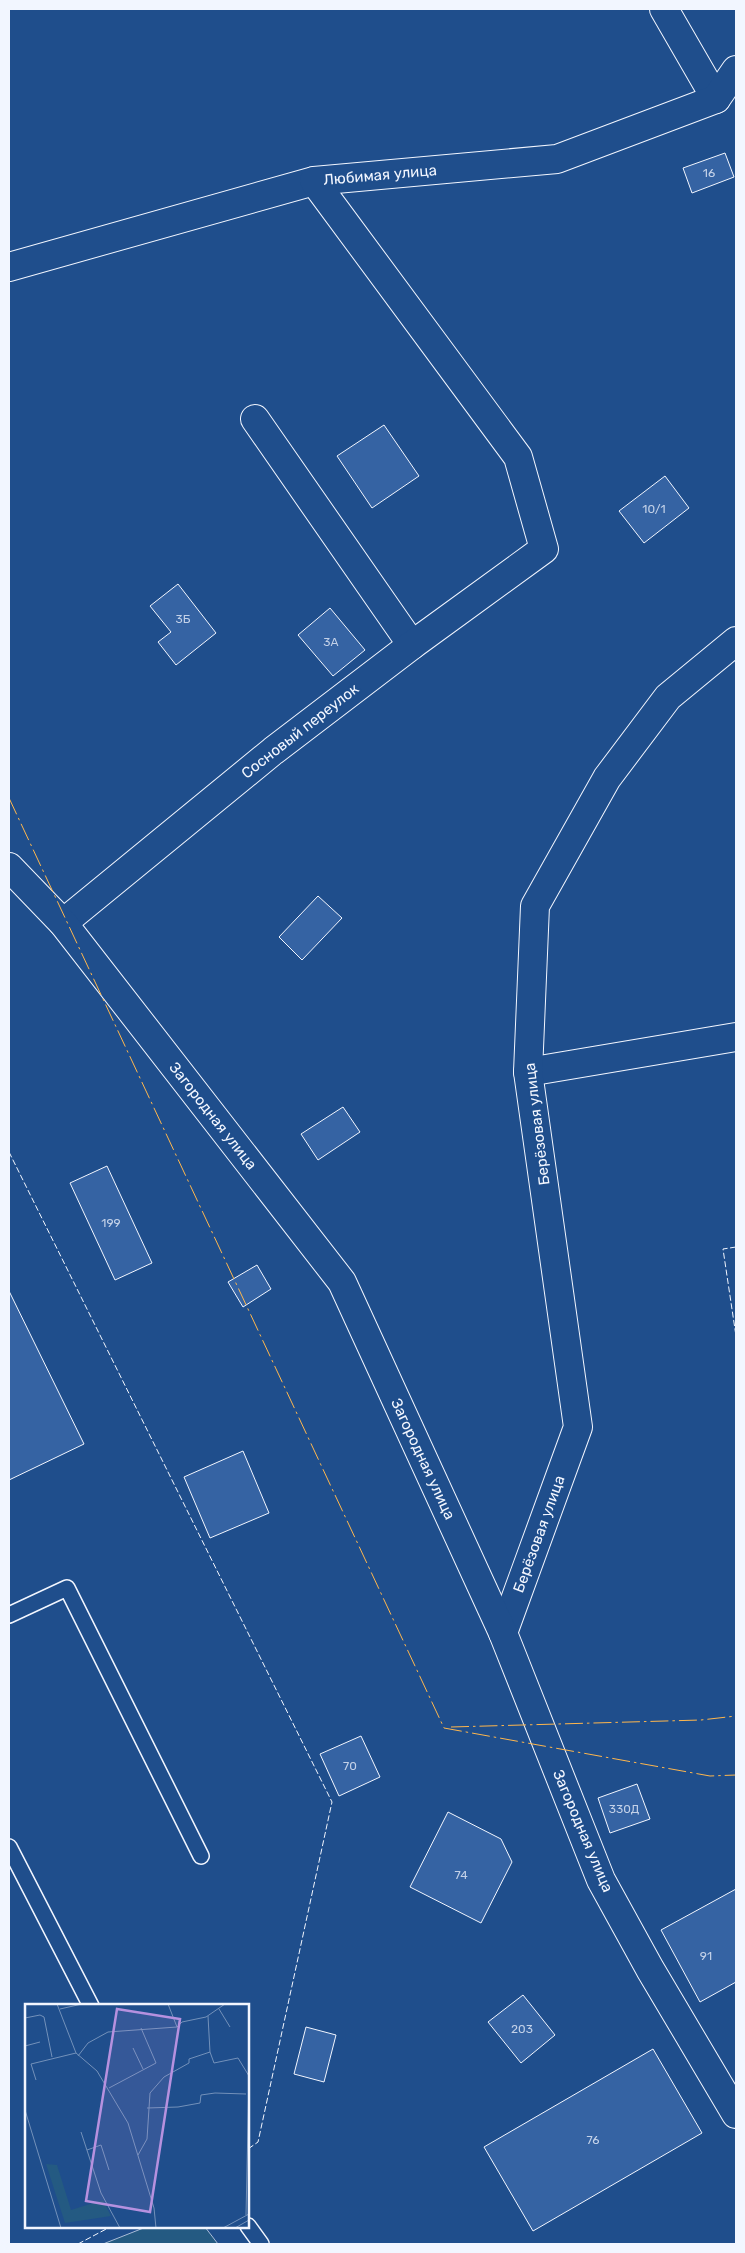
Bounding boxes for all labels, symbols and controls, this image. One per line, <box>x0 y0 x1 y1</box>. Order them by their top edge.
street label: Любимая улица <box>322 161 438 189</box>
house number: 16 <box>703 166 715 180</box>
house number: 10/1 <box>642 502 666 516</box>
house number: 3Б <box>176 612 191 626</box>
house number: 3А <box>323 635 339 649</box>
street label: Сосновый переулок <box>238 680 362 782</box>
street label: Загородная улица <box>165 1059 261 1173</box>
street label: Берёзовая улица <box>521 1062 553 1186</box>
house number: 199 <box>101 1216 121 1230</box>
street label: Загородная улица <box>387 1396 459 1522</box>
street label: Берёзовая улица <box>509 1473 569 1595</box>
house number: 70 <box>343 1759 357 1773</box>
street label: Загородная улица <box>549 1767 617 1895</box>
house number: 330Д <box>609 1802 640 1816</box>
house number: 74 <box>454 1868 468 1882</box>
house number: 91 <box>700 1949 712 1963</box>
inset map <box>25 2004 249 2228</box>
house number: 203 <box>511 2022 533 2036</box>
house number: 76 <box>586 2133 600 2147</box>

